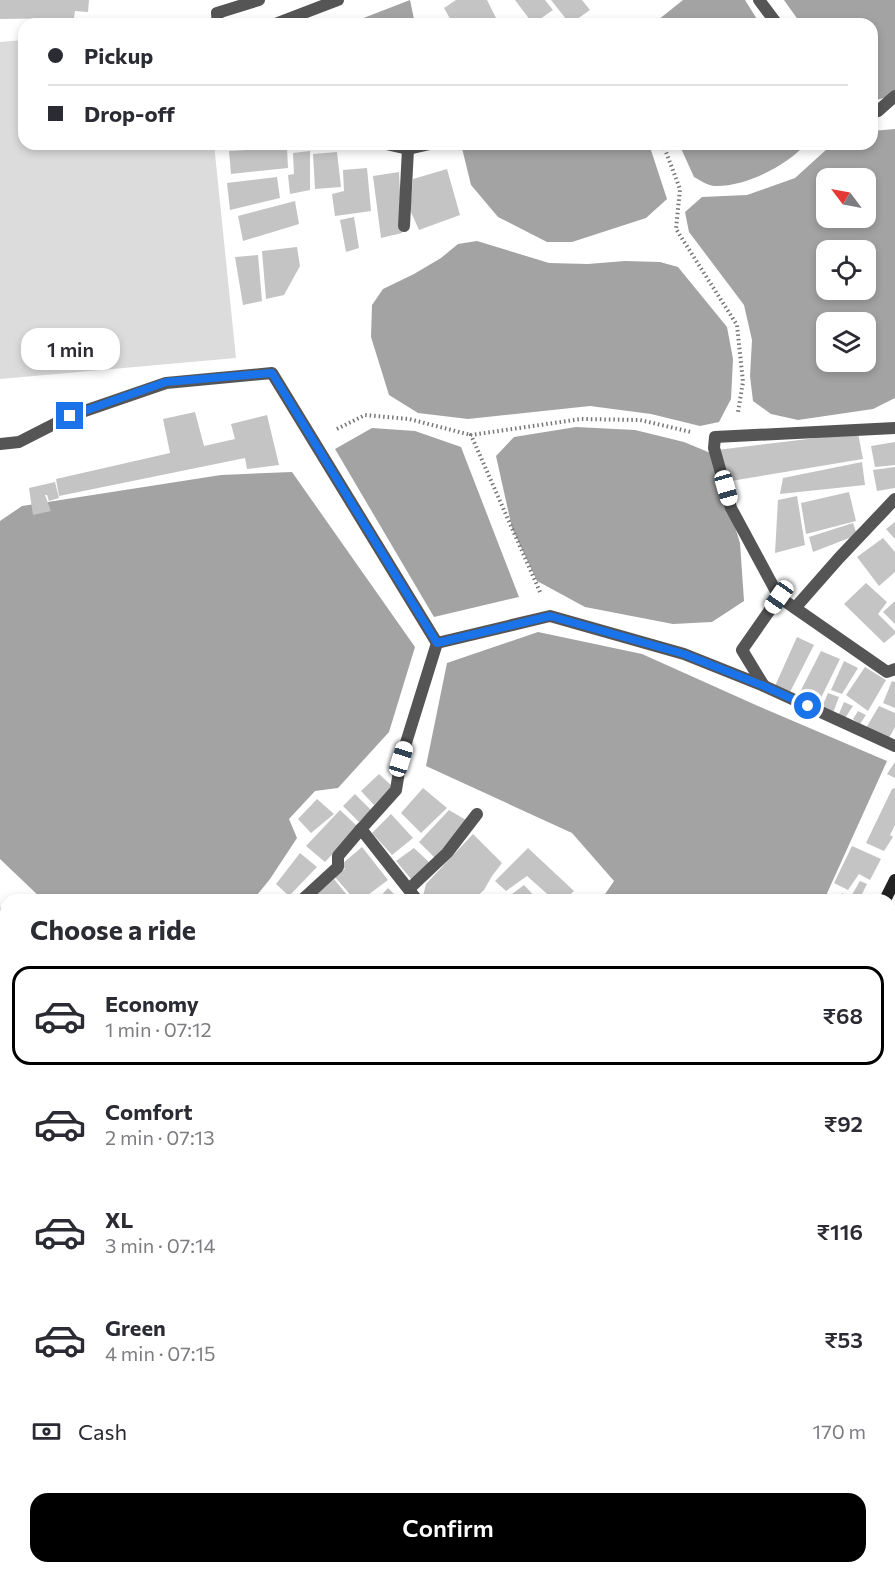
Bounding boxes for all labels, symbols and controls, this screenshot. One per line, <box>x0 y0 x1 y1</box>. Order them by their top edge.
text: Pickup <box>84 42 153 69</box>
text: Drop-off <box>84 100 175 127</box>
north arrow <box>816 168 876 228</box>
map controls <box>816 168 876 372</box>
button: locate <box>816 240 876 300</box>
button: layers <box>816 312 876 372</box>
callout: 1 min <box>20 329 119 371</box>
text: 1 min <box>47 337 94 361</box>
route end <box>56 402 83 429</box>
car <box>712 468 740 508</box>
car <box>761 577 797 617</box>
route start <box>794 692 821 719</box>
car <box>387 739 415 779</box>
text: Choose a ride <box>30 913 196 946</box>
icon: car <box>33 989 87 1043</box>
text: Economy <box>105 990 199 1017</box>
text: ₹68 <box>823 1002 863 1029</box>
text: 1 min · 07:12 <box>105 1017 212 1041</box>
icon: car <box>33 1097 87 1151</box>
text: Comfort <box>105 1098 193 1125</box>
text: ₹92 <box>824 1110 863 1137</box>
text: 2 min · 07:13 <box>105 1125 215 1149</box>
icon: car <box>33 1205 87 1259</box>
text: XL <box>105 1206 133 1233</box>
text: ₹116 <box>817 1218 863 1245</box>
text: 3 min · 07:14 <box>105 1233 215 1257</box>
icon: car <box>33 1313 87 1367</box>
text: Green <box>105 1314 166 1341</box>
text: ₹53 <box>824 1326 863 1353</box>
text: 4 min · 07:15 <box>105 1341 216 1365</box>
icon: cash <box>30 1415 63 1448</box>
text: Cash <box>78 1418 127 1445</box>
text: 170 m <box>813 1419 866 1443</box>
button: Confirm <box>30 1493 866 1562</box>

